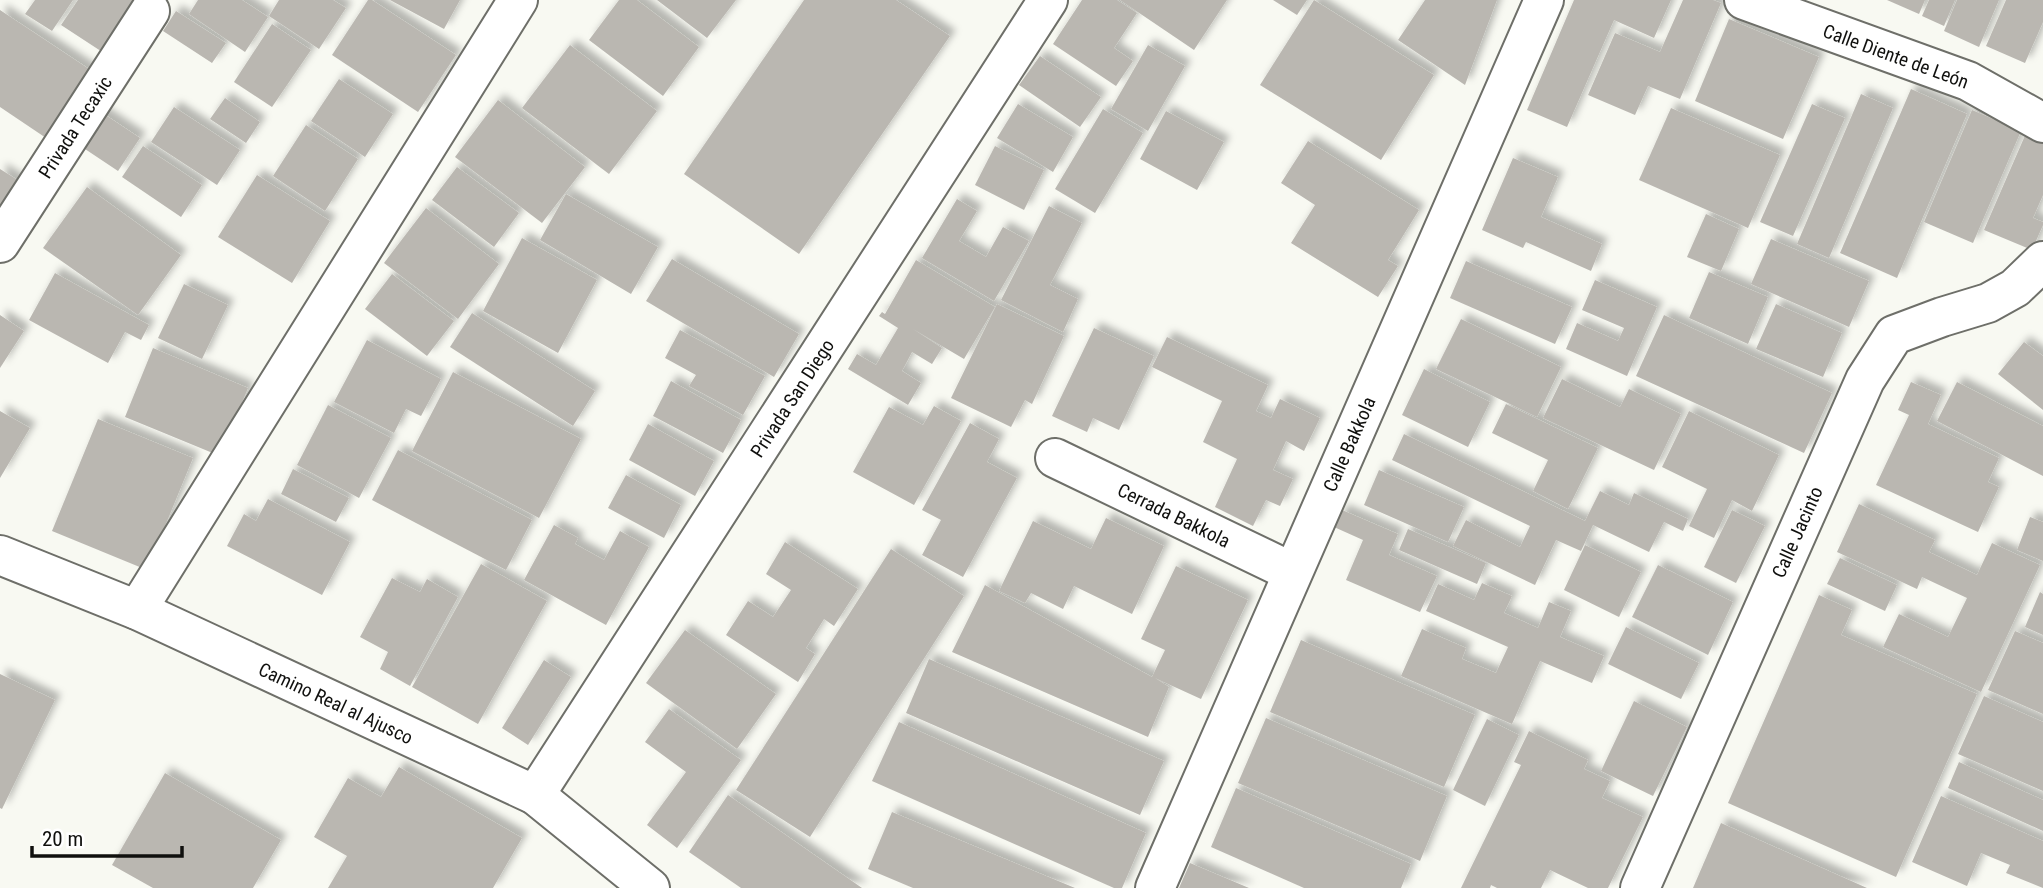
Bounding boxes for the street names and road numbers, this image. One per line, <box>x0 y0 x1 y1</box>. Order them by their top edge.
street label: Calle Diente de León <box>1820 19 1972 94</box>
street label: Privada Tecaxic <box>34 72 117 183</box>
street label: Privada San Diego <box>746 335 839 462</box>
street label: Calle Bakkola <box>1318 393 1381 495</box>
street label: Cerrada Bakkola <box>1114 478 1234 553</box>
street label: Calle Jacinto <box>1767 483 1828 581</box>
street label: Camino Real al Ajusco <box>255 658 417 749</box>

